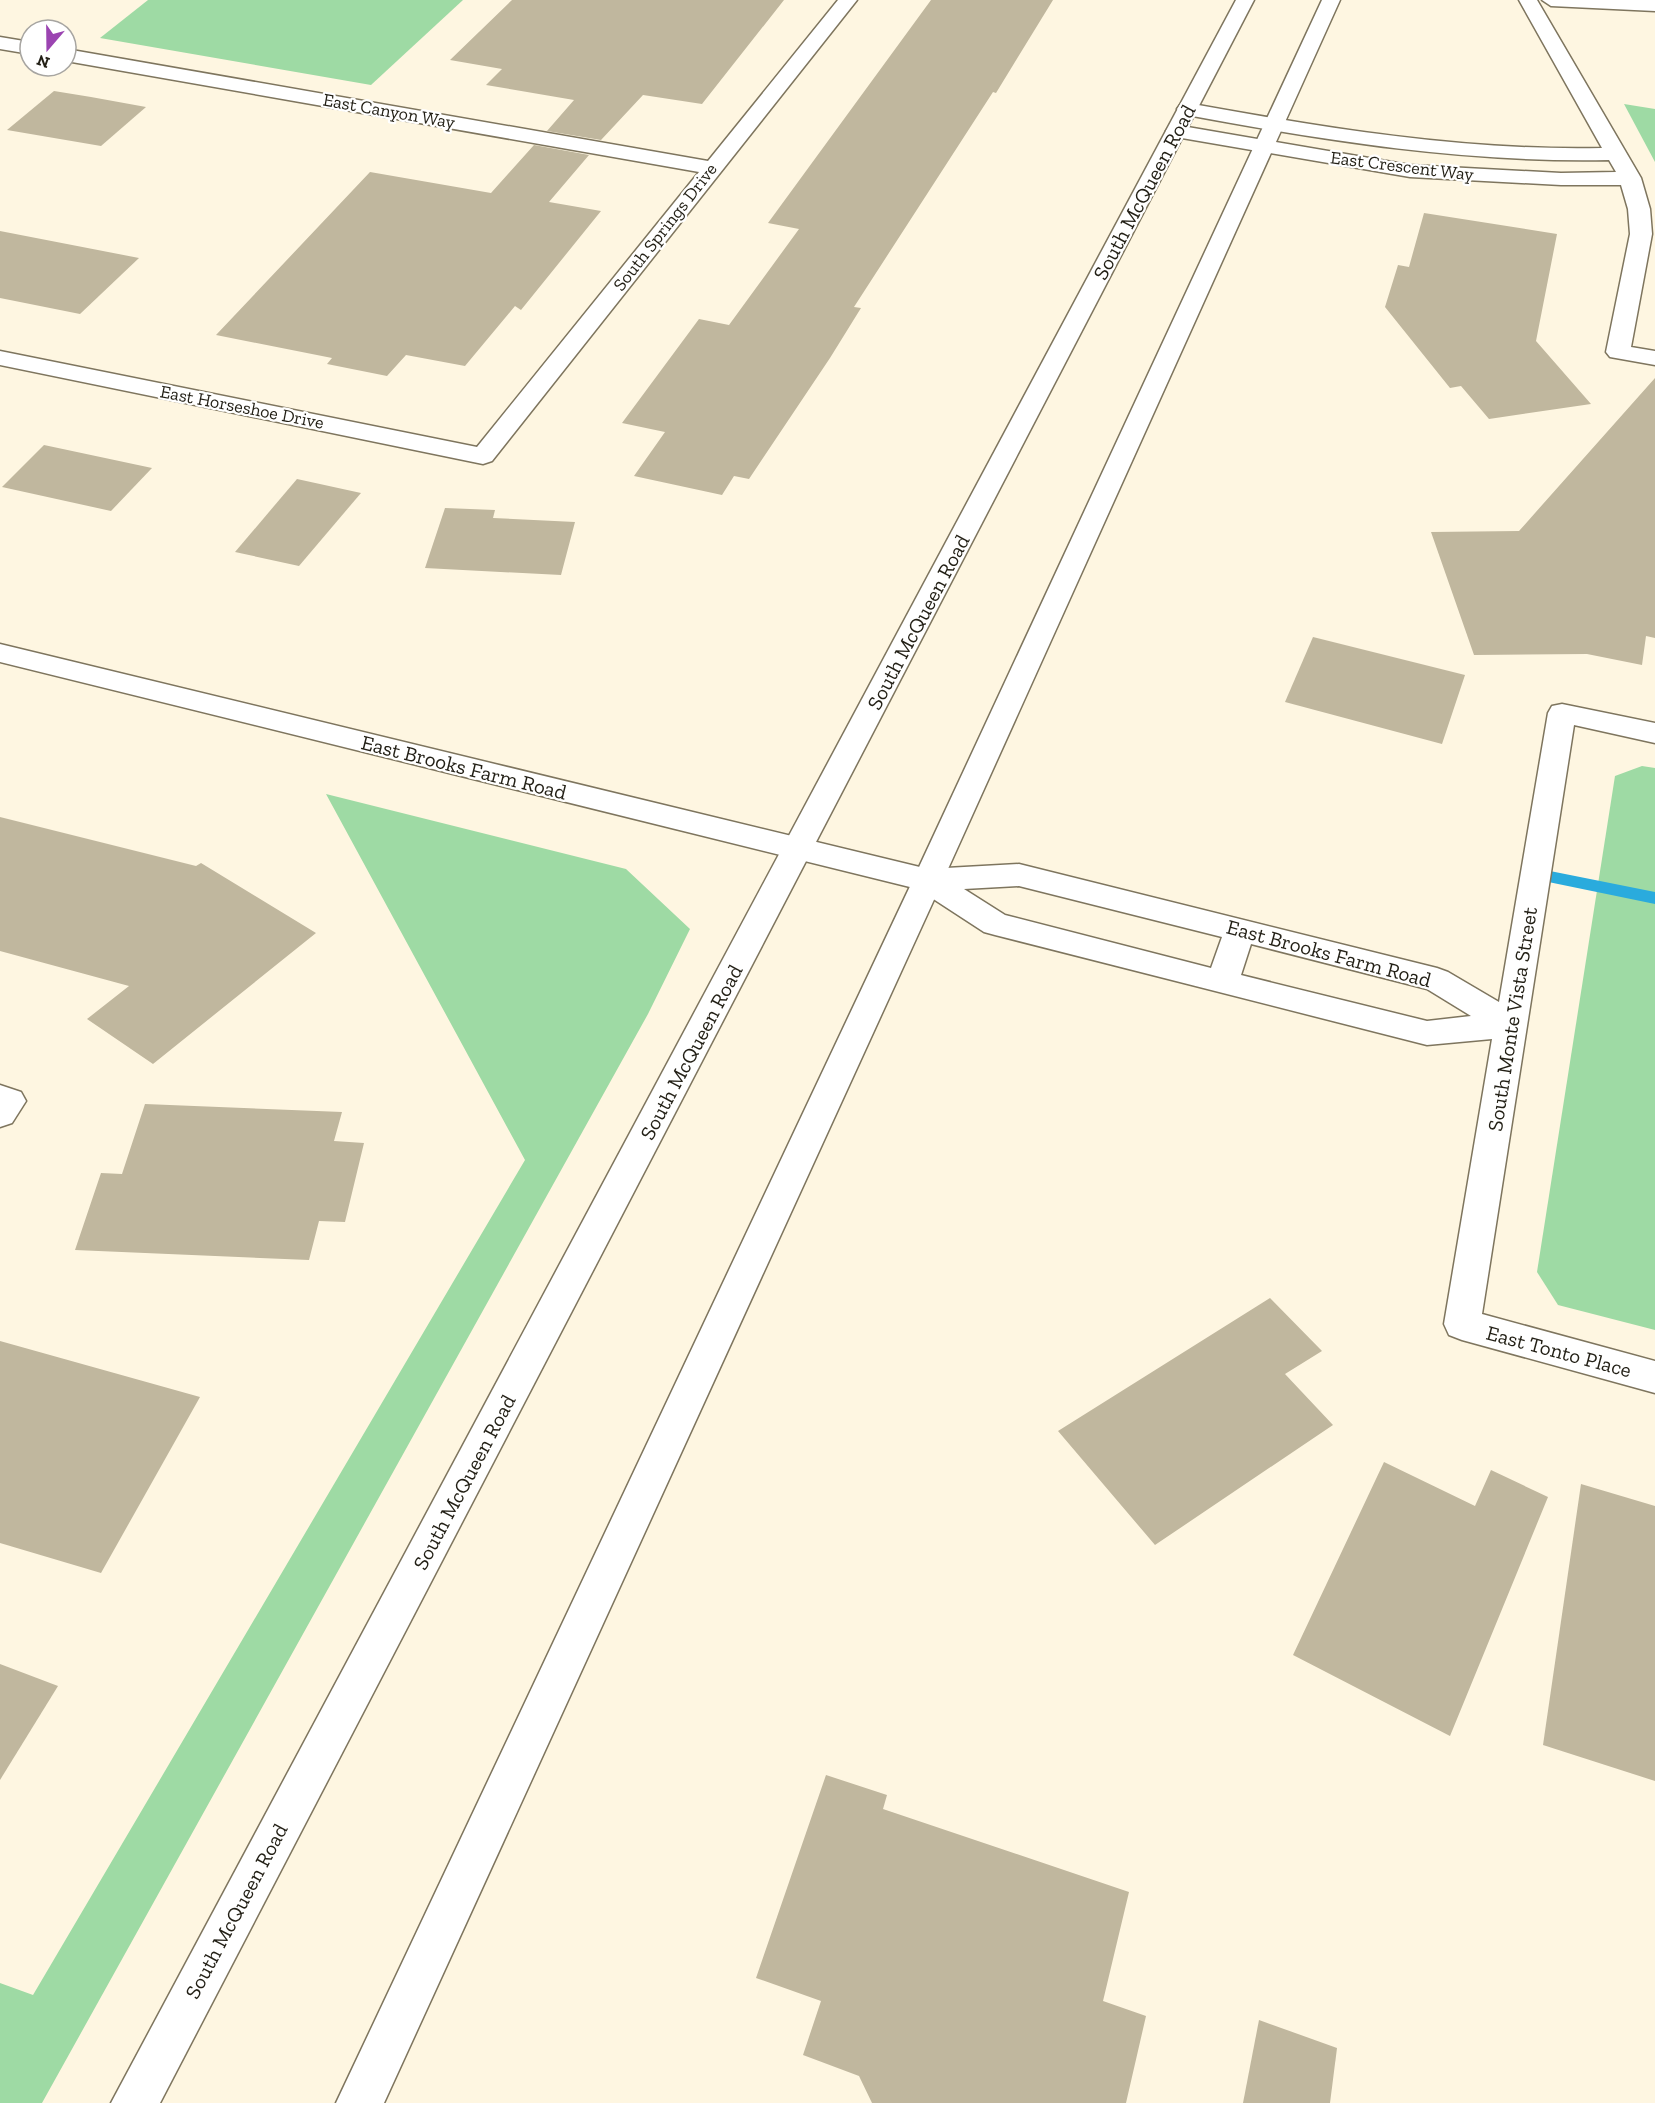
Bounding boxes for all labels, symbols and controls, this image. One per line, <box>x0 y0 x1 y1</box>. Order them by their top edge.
north arrow <box>18 18 78 78</box>
text: N <box>34 51 52 73</box>
street label: East Canyon Way <box>321 89 458 134</box>
street label: South McQueen Road <box>1087 100 1201 284</box>
street label: East Crescent Way <box>1329 146 1476 186</box>
street label: South Springs Drive <box>608 159 722 295</box>
street label: East Horseshoe Drive <box>158 380 326 434</box>
street label: South McQueen Road <box>861 530 975 714</box>
street label: East Brooks Farm Road <box>359 729 570 805</box>
street label: South Monte Vista Street <box>1482 905 1542 1133</box>
street label: East Brooks Farm Road <box>1224 914 1434 992</box>
street label: South McQueen Road <box>634 960 748 1144</box>
street label: East Tonto Place <box>1484 1320 1634 1382</box>
street label: South McQueen Road <box>407 1390 521 1574</box>
street label: South McQueen Road <box>179 1819 293 2003</box>

